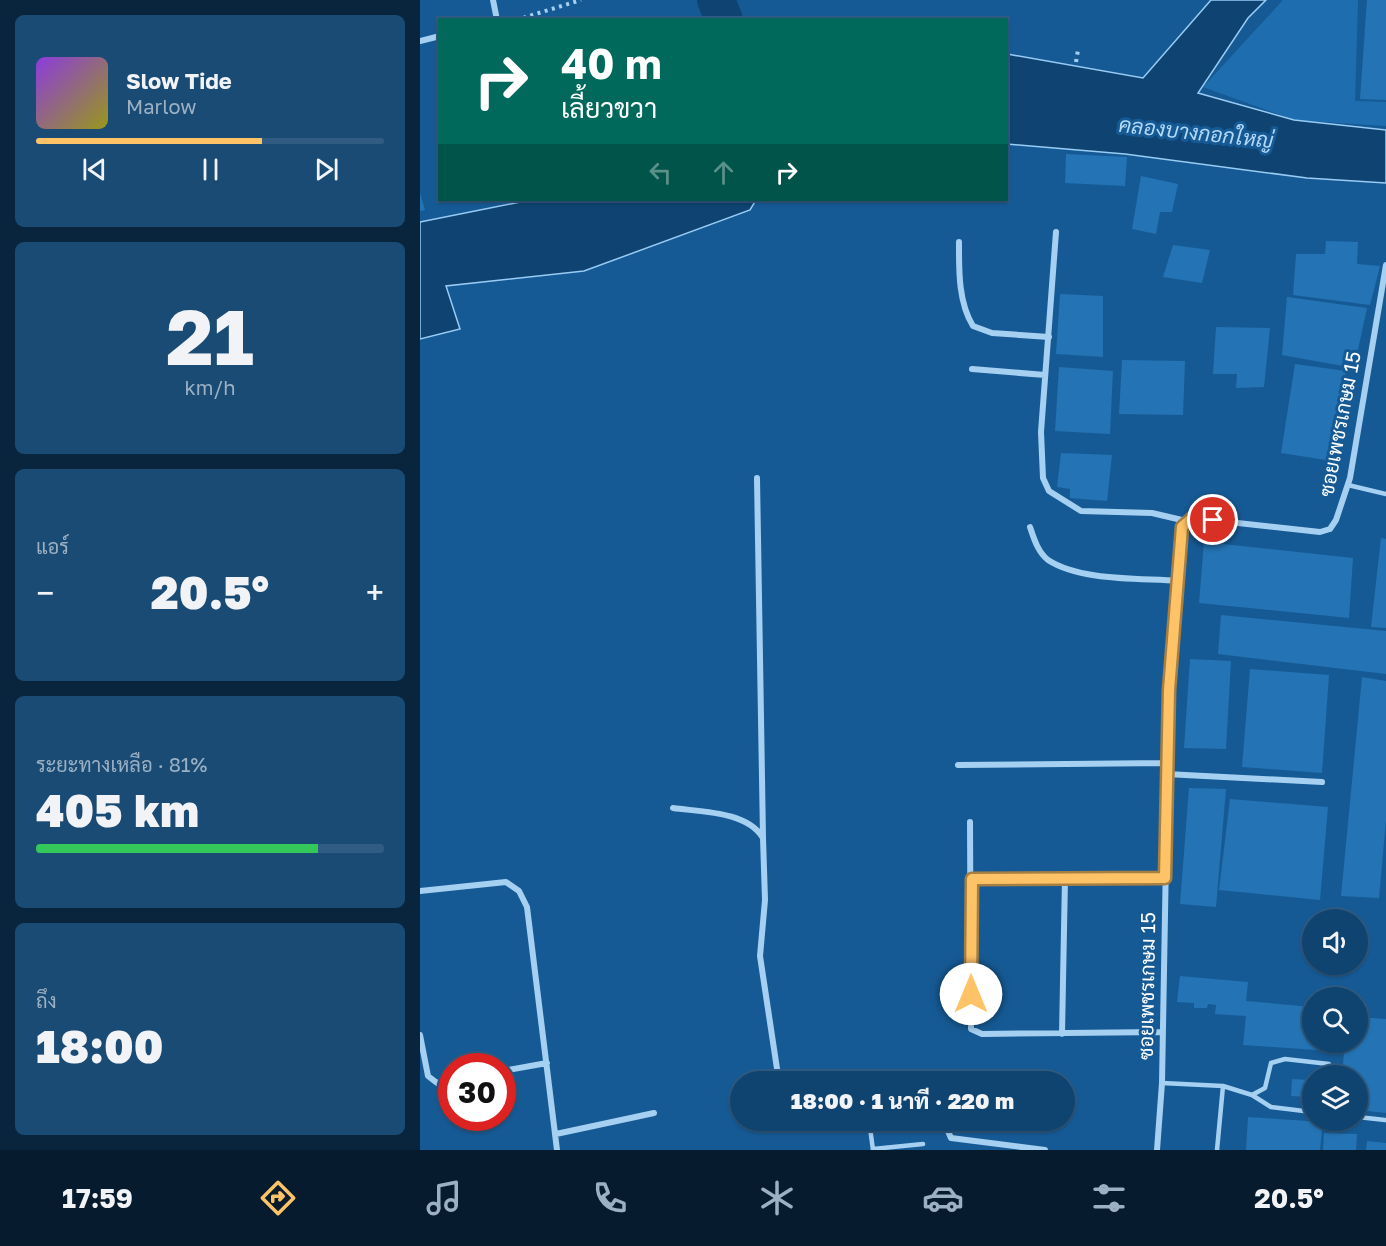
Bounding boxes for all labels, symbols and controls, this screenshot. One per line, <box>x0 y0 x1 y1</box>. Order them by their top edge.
text: 40 m <box>561 38 662 88</box>
icon: right <box>462 42 540 120</box>
text: Slow Tide <box>126 67 232 94</box>
text: เลี้ยวขวา <box>561 92 657 124</box>
text: Marlow <box>126 94 197 118</box>
water label: คลองบางกอกใหญ่ <box>1117 111 1276 153</box>
icon: previous <box>78 153 111 186</box>
icon: pause <box>194 153 227 186</box>
icon: next <box>310 153 343 186</box>
icon: left <box>644 156 677 189</box>
icon: ahead <box>707 156 740 189</box>
icon: right <box>770 156 803 189</box>
text: 21 <box>166 289 254 382</box>
street label: ซอยเพชรเกษม 15 <box>1313 349 1365 499</box>
text: km/h <box>185 375 235 399</box>
pin <box>1187 494 1238 545</box>
icon: arrive <box>1196 503 1229 536</box>
text: แอร์ <box>36 534 69 558</box>
text: 20.5° <box>151 565 269 619</box>
text: − <box>36 573 54 612</box>
text: + <box>366 573 384 612</box>
text: ระยะทางเหลือ · 81% <box>36 752 207 776</box>
text: 405 km <box>36 783 199 837</box>
map controls <box>1302 909 1368 1131</box>
button: sound <box>1302 909 1368 975</box>
street label: ซอยเพชรเกษม 15 <box>1133 912 1159 1060</box>
position arrow <box>939 962 1003 1026</box>
button: search <box>1302 987 1368 1053</box>
text: ถึง <box>36 988 57 1012</box>
text: 18:00 <box>36 1019 164 1073</box>
speed limit sign: 30 <box>438 1053 516 1131</box>
button: layers <box>1302 1065 1368 1131</box>
text: 18:00 · 1 นาที · 220 m <box>791 1087 1014 1114</box>
icon: directions <box>257 1177 299 1219</box>
icon: music <box>423 1177 465 1219</box>
icon: phone <box>589 1177 631 1219</box>
icon: climate <box>756 1177 798 1219</box>
icon: car <box>922 1177 964 1219</box>
icon: filters <box>1088 1177 1130 1219</box>
text: 17:59 <box>62 1182 133 1214</box>
text: 20.5° <box>1254 1182 1324 1214</box>

